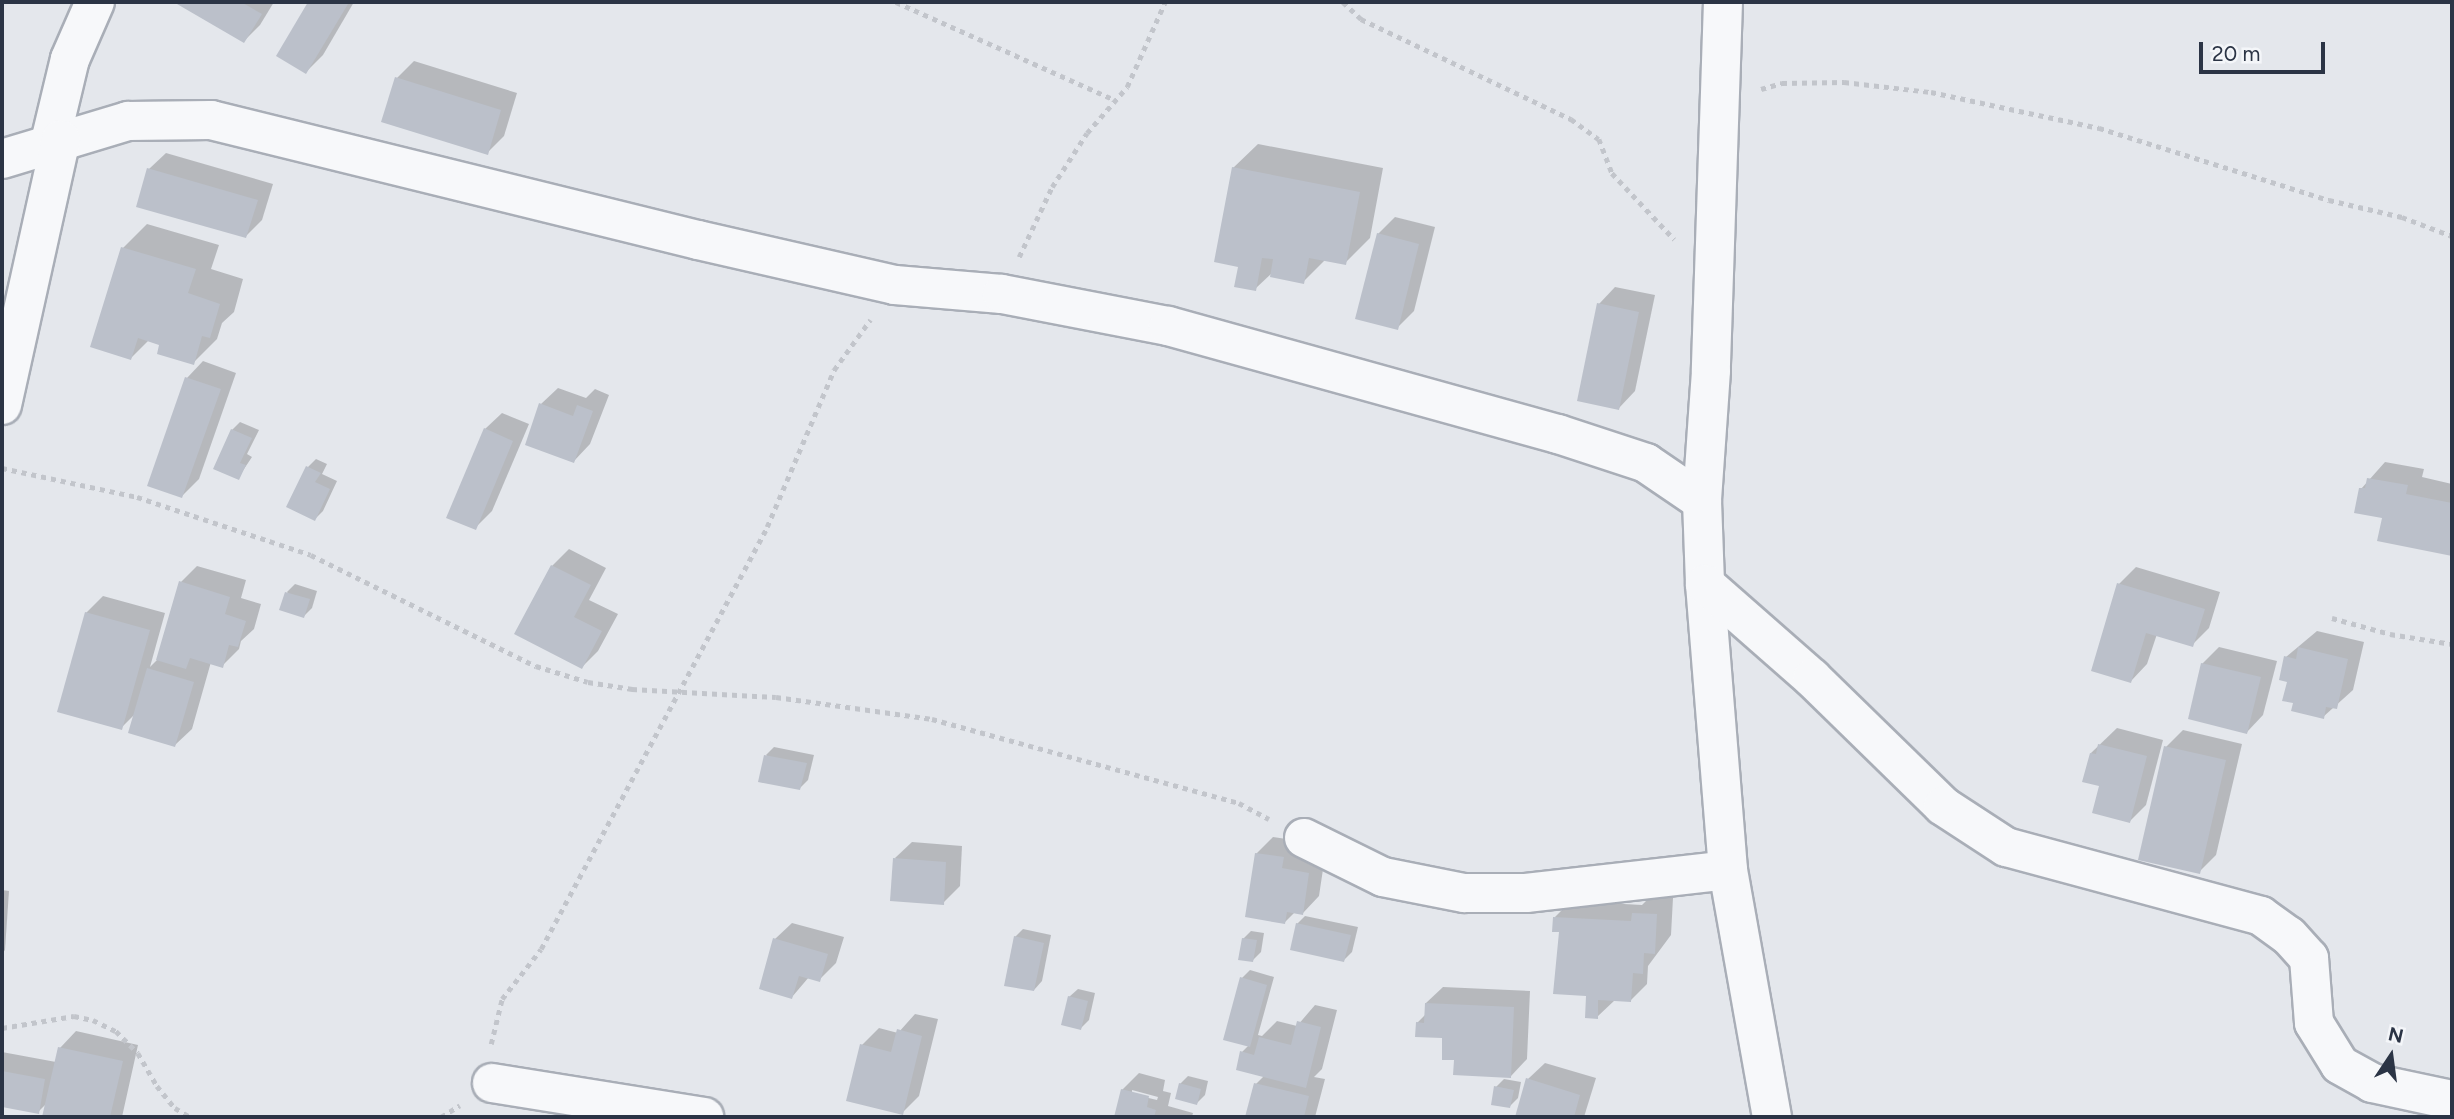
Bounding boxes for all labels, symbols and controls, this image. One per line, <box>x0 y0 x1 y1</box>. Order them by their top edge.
scale bar <box>2202 28 2328 72</box>
text: 20 m <box>2212 41 2260 66</box>
north arrow <box>2356 1021 2426 1091</box>
text: N <box>2386 1022 2406 1048</box>

